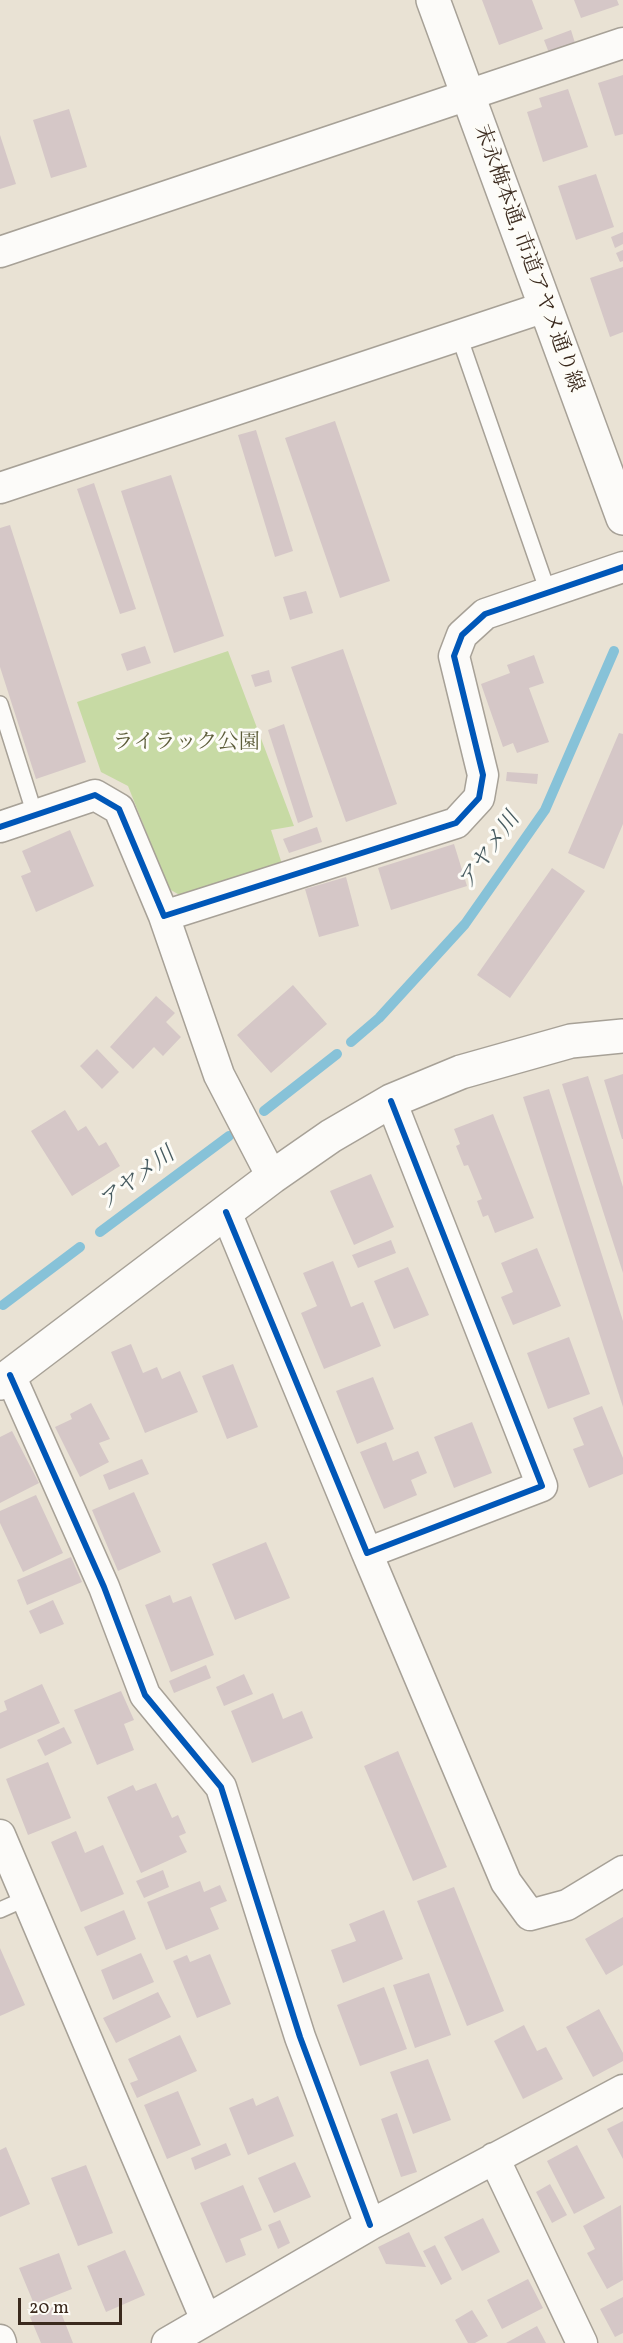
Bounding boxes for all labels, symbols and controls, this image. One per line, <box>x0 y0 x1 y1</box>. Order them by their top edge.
street label: 末永梅本通, 市道アヤメ通り線 <box>467 122 587 396</box>
park label: ライラック公園 <box>113 731 259 757</box>
water label: アヤメ川 <box>455 808 527 896</box>
water label: アヤメ川 <box>95 1143 181 1217</box>
scale bar <box>21 2286 124 2324</box>
text: 20 m <box>29 2296 69 2321</box>

